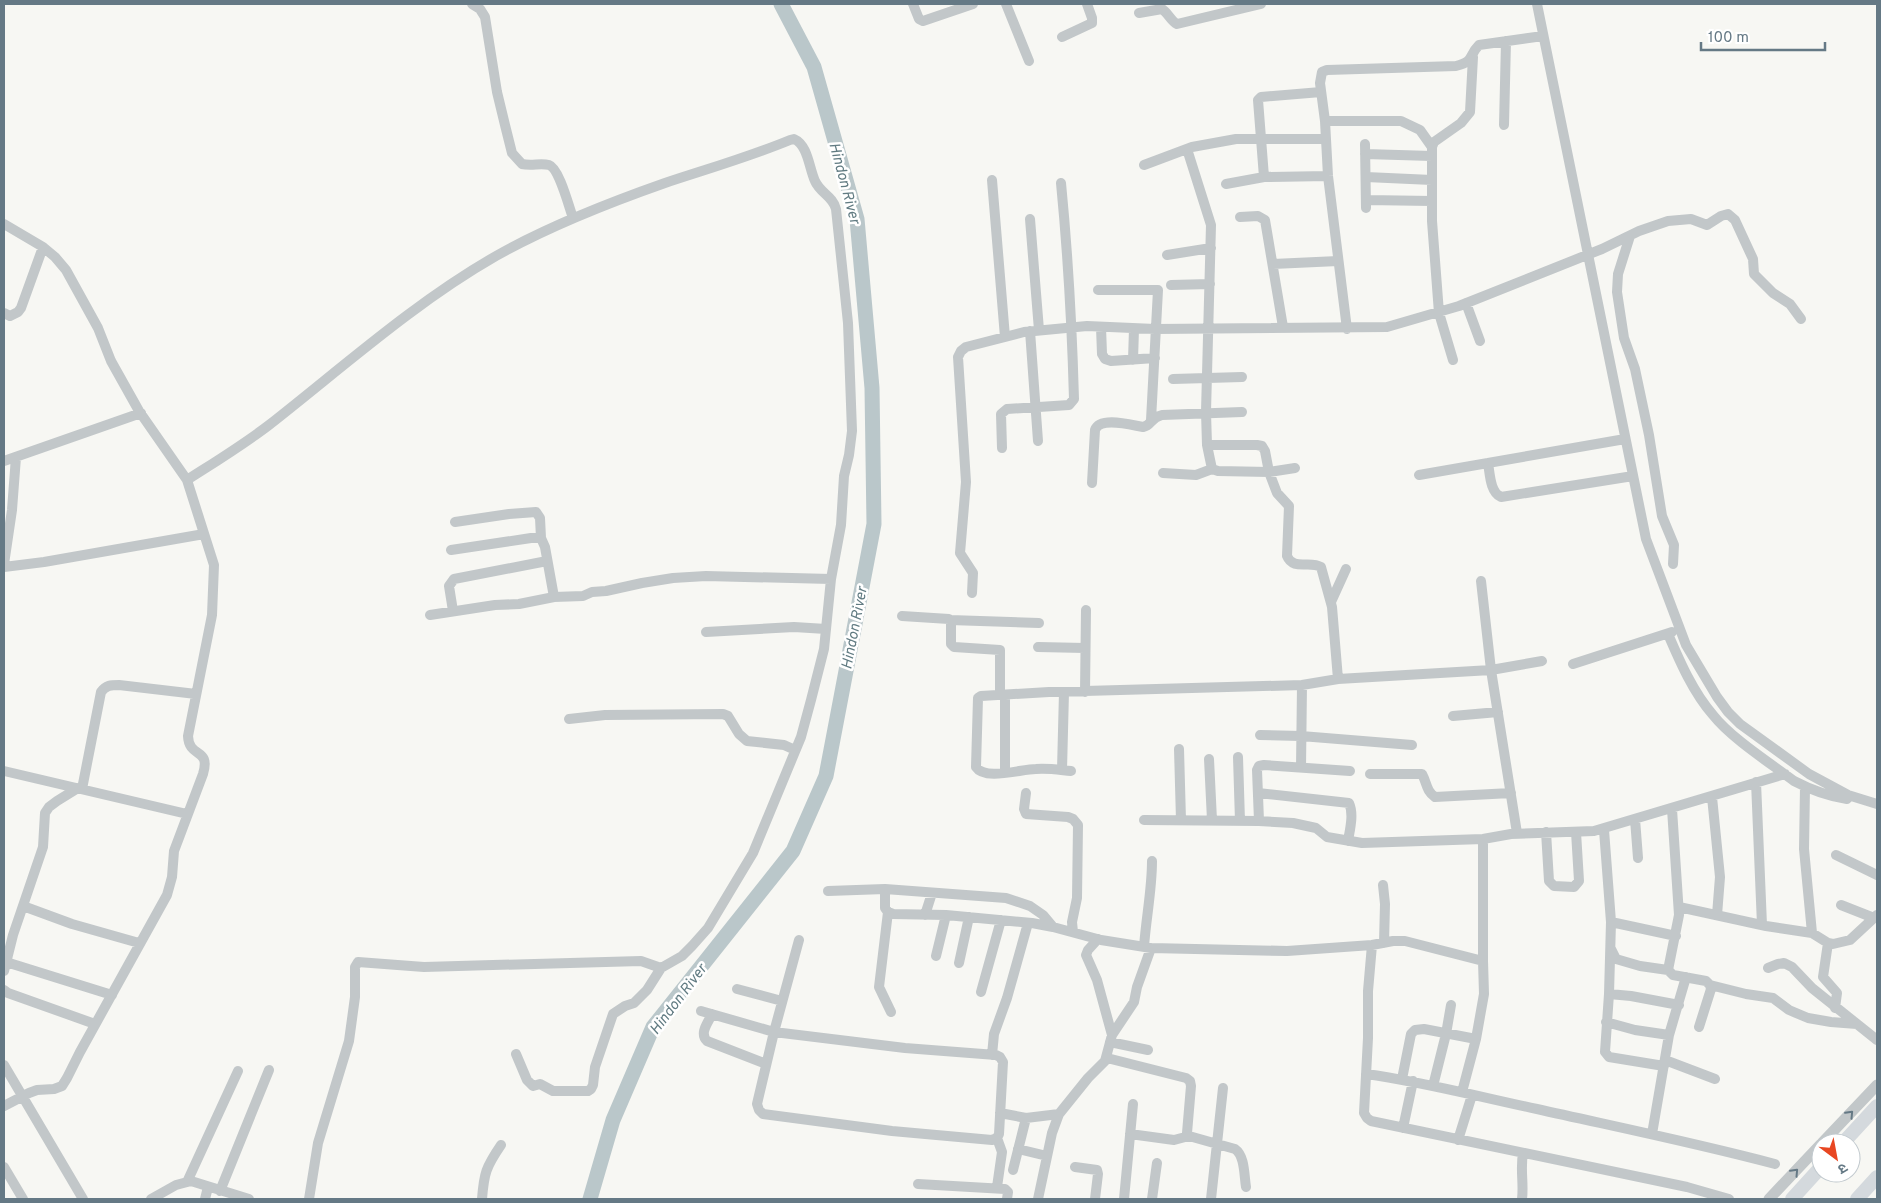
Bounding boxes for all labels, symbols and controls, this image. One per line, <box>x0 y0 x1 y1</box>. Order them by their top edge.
scale bar <box>1701 20 1825 52</box>
text: 100 m <box>1708 29 1749 48</box>
water label: Hindon River <box>824 141 864 227</box>
water label: Hindon River <box>838 584 873 671</box>
water label: Hindon River <box>646 960 713 1039</box>
one-way arrow <box>1844 1111 1853 1120</box>
north arrow <box>1811 1133 1861 1183</box>
text: उ <box>1833 1158 1850 1178</box>
one-way arrow <box>1789 1169 1798 1178</box>

